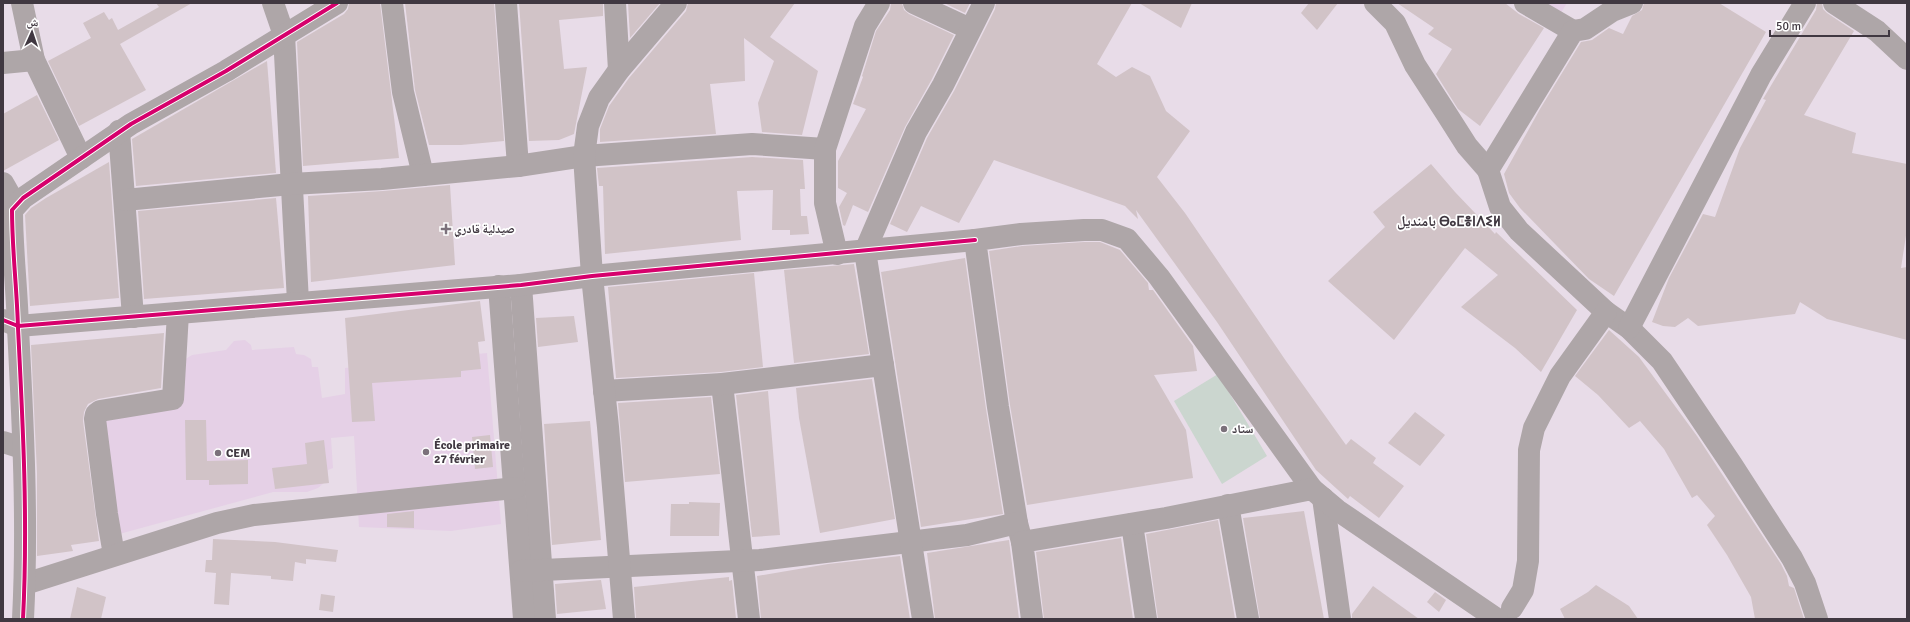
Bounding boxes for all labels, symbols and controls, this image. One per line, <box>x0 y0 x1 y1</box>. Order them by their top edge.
north arrow <box>12 12 52 52</box>
scale bar <box>1770 12 1889 38</box>
text: ش <box>26 16 39 30</box>
text: 50 m <box>1776 19 1801 34</box>
district label: بامنديل ⴱⴰⵎⴻⵏⴷⵉⵍ <box>1397 213 1501 230</box>
place label: صيدلية قادري <box>454 222 515 238</box>
marker: صيدلية قادري <box>441 224 451 234</box>
place label: ستاد <box>1232 422 1253 437</box>
marker: ستاد <box>1219 424 1229 434</box>
place label: École primaire 27 février <box>434 438 510 467</box>
place label: CEM <box>226 446 250 461</box>
marker: École primaire 27 février <box>421 447 431 457</box>
marker: CEM <box>213 448 223 458</box>

